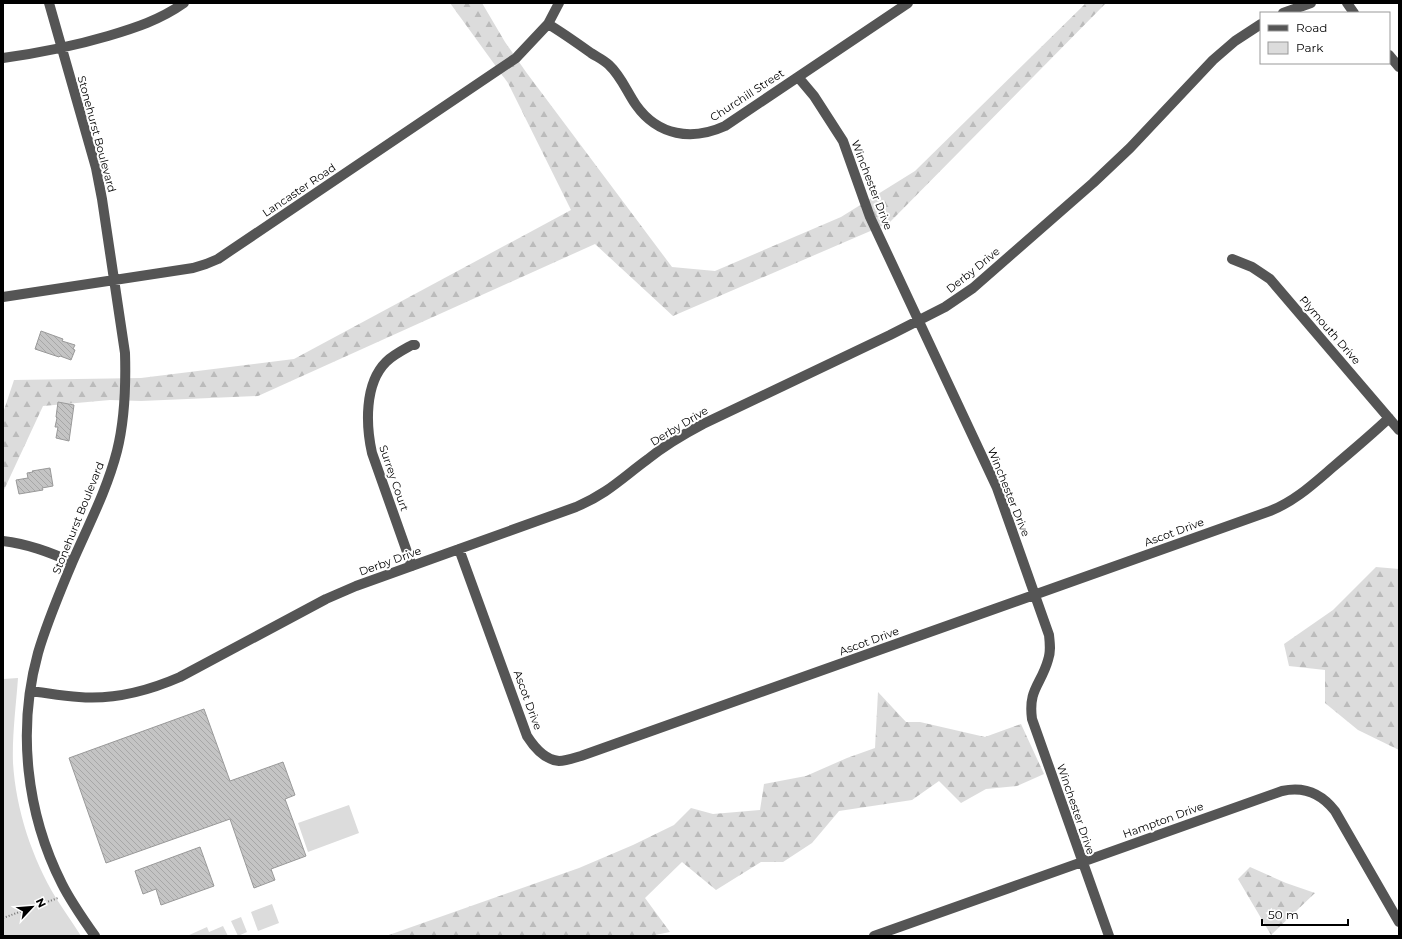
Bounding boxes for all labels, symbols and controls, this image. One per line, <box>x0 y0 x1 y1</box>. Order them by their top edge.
legend <box>1260 12 1390 64</box>
text: Road <box>1296 20 1327 35</box>
text: Park <box>1296 40 1324 55</box>
street label: Churchill Street <box>707 66 787 124</box>
street label: Stonehurst Boulevard <box>75 74 119 194</box>
street label: Winchester Drive <box>848 138 896 232</box>
street label: Lancaster Road <box>260 160 338 220</box>
street label: Derby Drive <box>943 244 1003 296</box>
street label: Plymouth Drive <box>1296 293 1364 367</box>
street label: Derby Drive <box>648 403 711 449</box>
street label: Surrey Court <box>376 443 412 513</box>
street label: Winchester Drive <box>985 445 1033 539</box>
street label: Stonehurst Boulevard <box>49 460 107 576</box>
street label: Ascot Drive <box>1142 515 1206 549</box>
street label: Derby Drive <box>357 543 423 579</box>
street label: Ascot Drive <box>837 624 901 658</box>
street label: Ascot Drive <box>511 668 545 732</box>
street label: Winchester Drive <box>1054 762 1098 857</box>
street label: Hampton Drive <box>1121 799 1206 841</box>
north arrow <box>12 887 52 927</box>
text: N <box>33 896 49 910</box>
scale bar <box>1262 901 1348 927</box>
text: 50 m <box>1268 907 1299 922</box>

